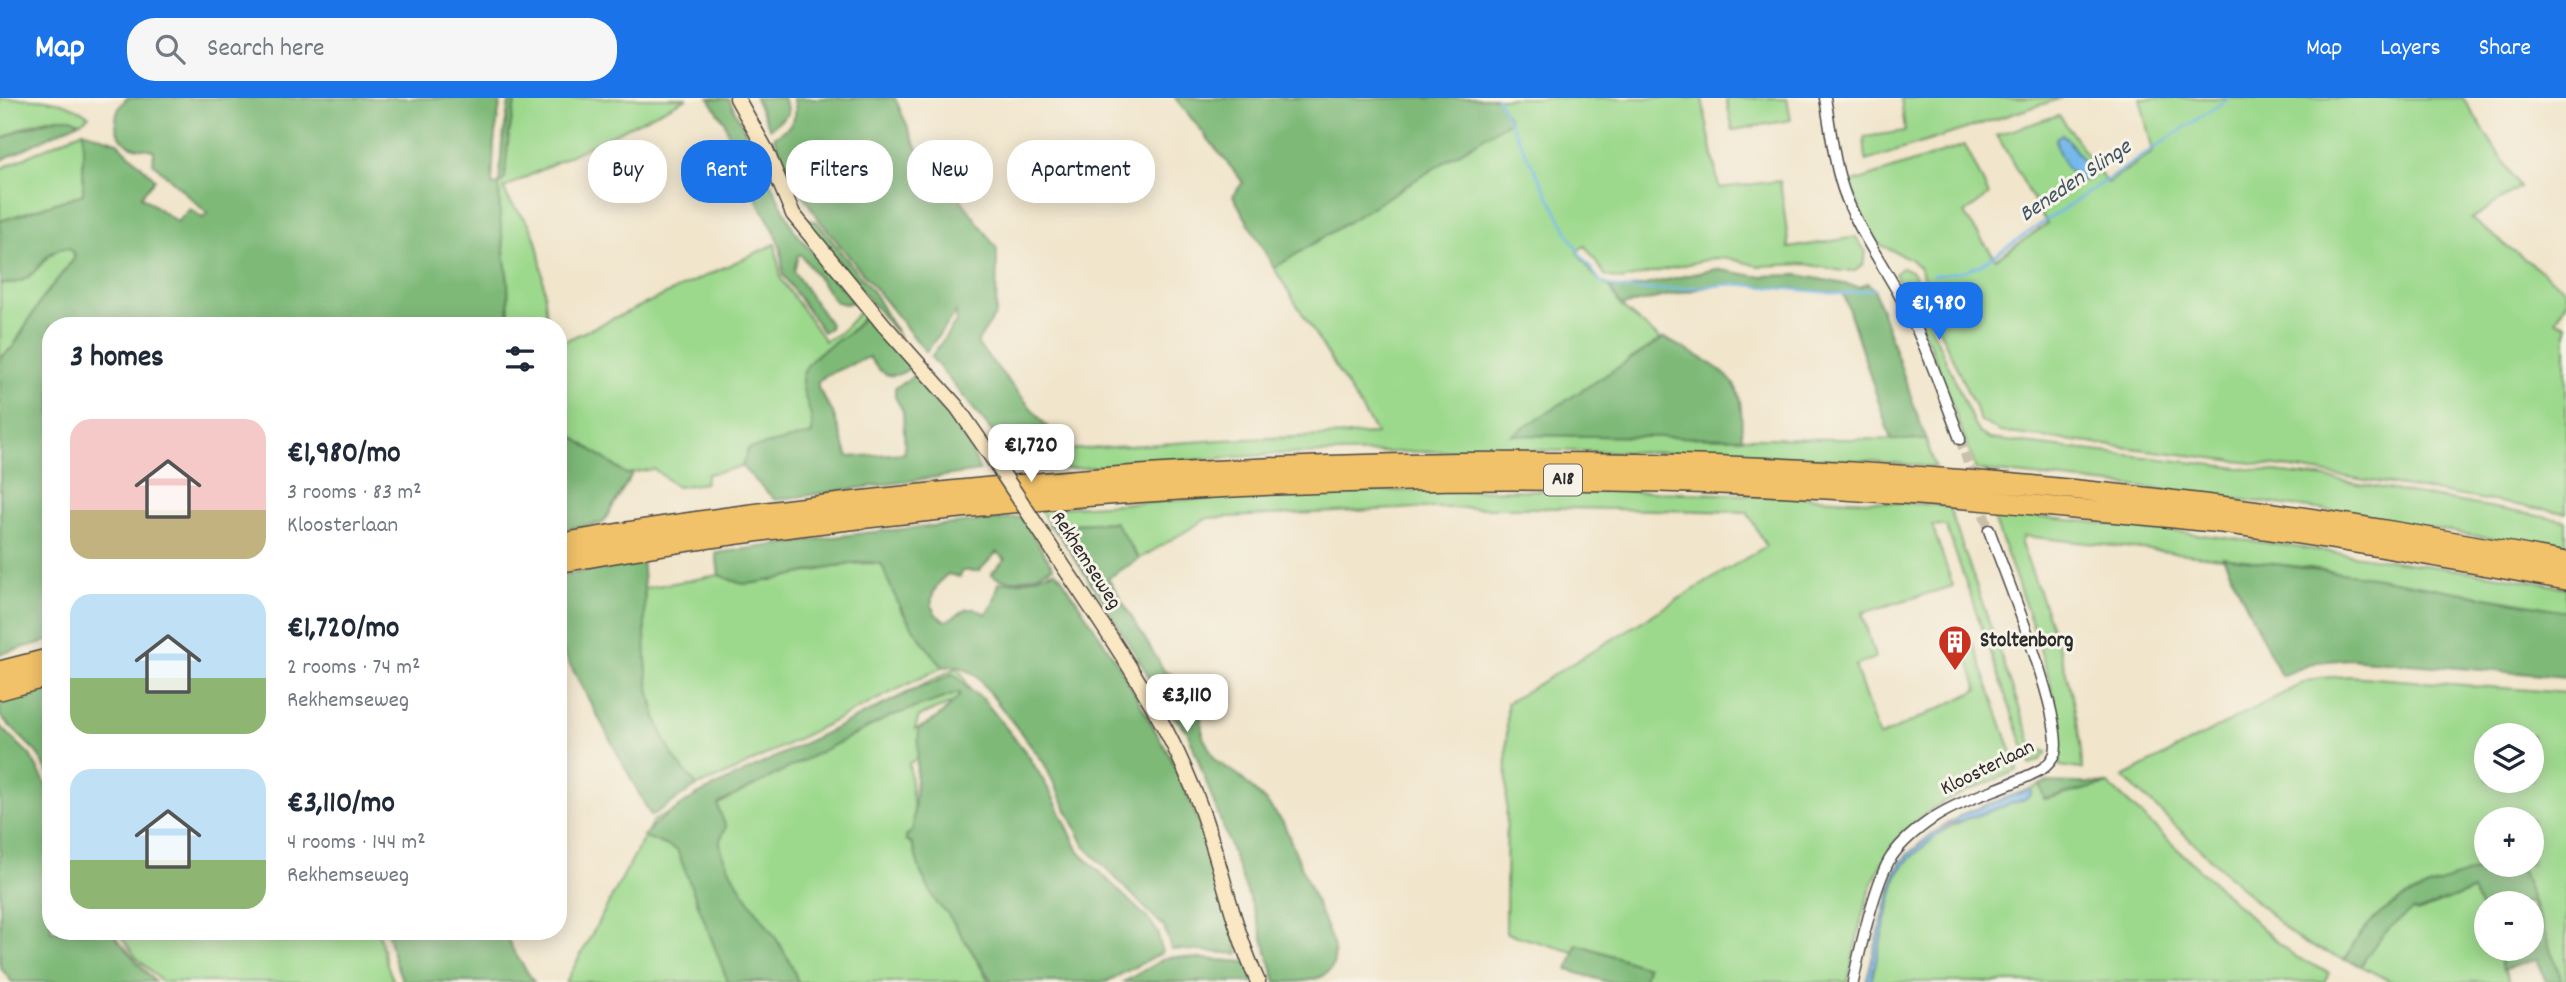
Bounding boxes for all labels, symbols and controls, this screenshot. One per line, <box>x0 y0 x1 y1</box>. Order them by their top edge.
search box <box>127 18 617 81</box>
text: Map <box>35 26 85 73</box>
icon: search <box>151 30 189 68</box>
text: Search here <box>207 31 325 68</box>
text: Map <box>2306 32 2342 66</box>
text: Layers <box>2380 32 2441 66</box>
text: Share <box>2479 32 2531 66</box>
water label: Beneden Slinge <box>2013 131 2140 232</box>
chip: Buy <box>588 140 667 203</box>
chip: Rent <box>681 140 772 203</box>
chip: Filters <box>786 140 893 203</box>
chip: New <box>907 140 993 203</box>
chip: Apartment <box>1007 140 1155 203</box>
pin: €1,980 <box>1882 282 1996 342</box>
text: €1,980 <box>1912 288 1966 321</box>
text: 3 homes <box>70 338 164 381</box>
icon: filters <box>501 340 539 378</box>
pin: €1,720 <box>974 424 1088 484</box>
text: €1,720 <box>1004 430 1058 463</box>
text: €1,980/mo <box>287 434 401 477</box>
icon: home <box>126 447 210 531</box>
road number: A18 <box>1544 464 1582 496</box>
text: 3 rooms · 83 m² <box>287 477 422 510</box>
street label: Rekhemseweg <box>1042 506 1128 616</box>
text: Kloosterlaan <box>287 510 398 543</box>
text: €1,720/mo <box>287 609 399 652</box>
icon: home <box>126 622 210 706</box>
building icon: Stoltenborg <box>1936 623 1974 672</box>
place label: Stoltenborg <box>1980 627 2073 657</box>
text: 2 rooms · 74 m² <box>287 652 420 685</box>
pin: €3,110 <box>1130 674 1244 734</box>
text: €3,110 <box>1162 680 1212 713</box>
text: Rekhemseweg <box>287 685 409 718</box>
map controls <box>2474 723 2544 961</box>
button: layers <box>2474 723 2544 793</box>
street label: Kloosterlaan <box>1936 733 2040 805</box>
text: €3,110/mo <box>287 784 395 827</box>
icon: home <box>126 797 210 881</box>
button: + <box>2474 807 2544 877</box>
text: 4 rooms · 144 m² <box>287 827 426 860</box>
text: Rekhemseweg <box>287 860 409 893</box>
button: − <box>2474 891 2544 961</box>

